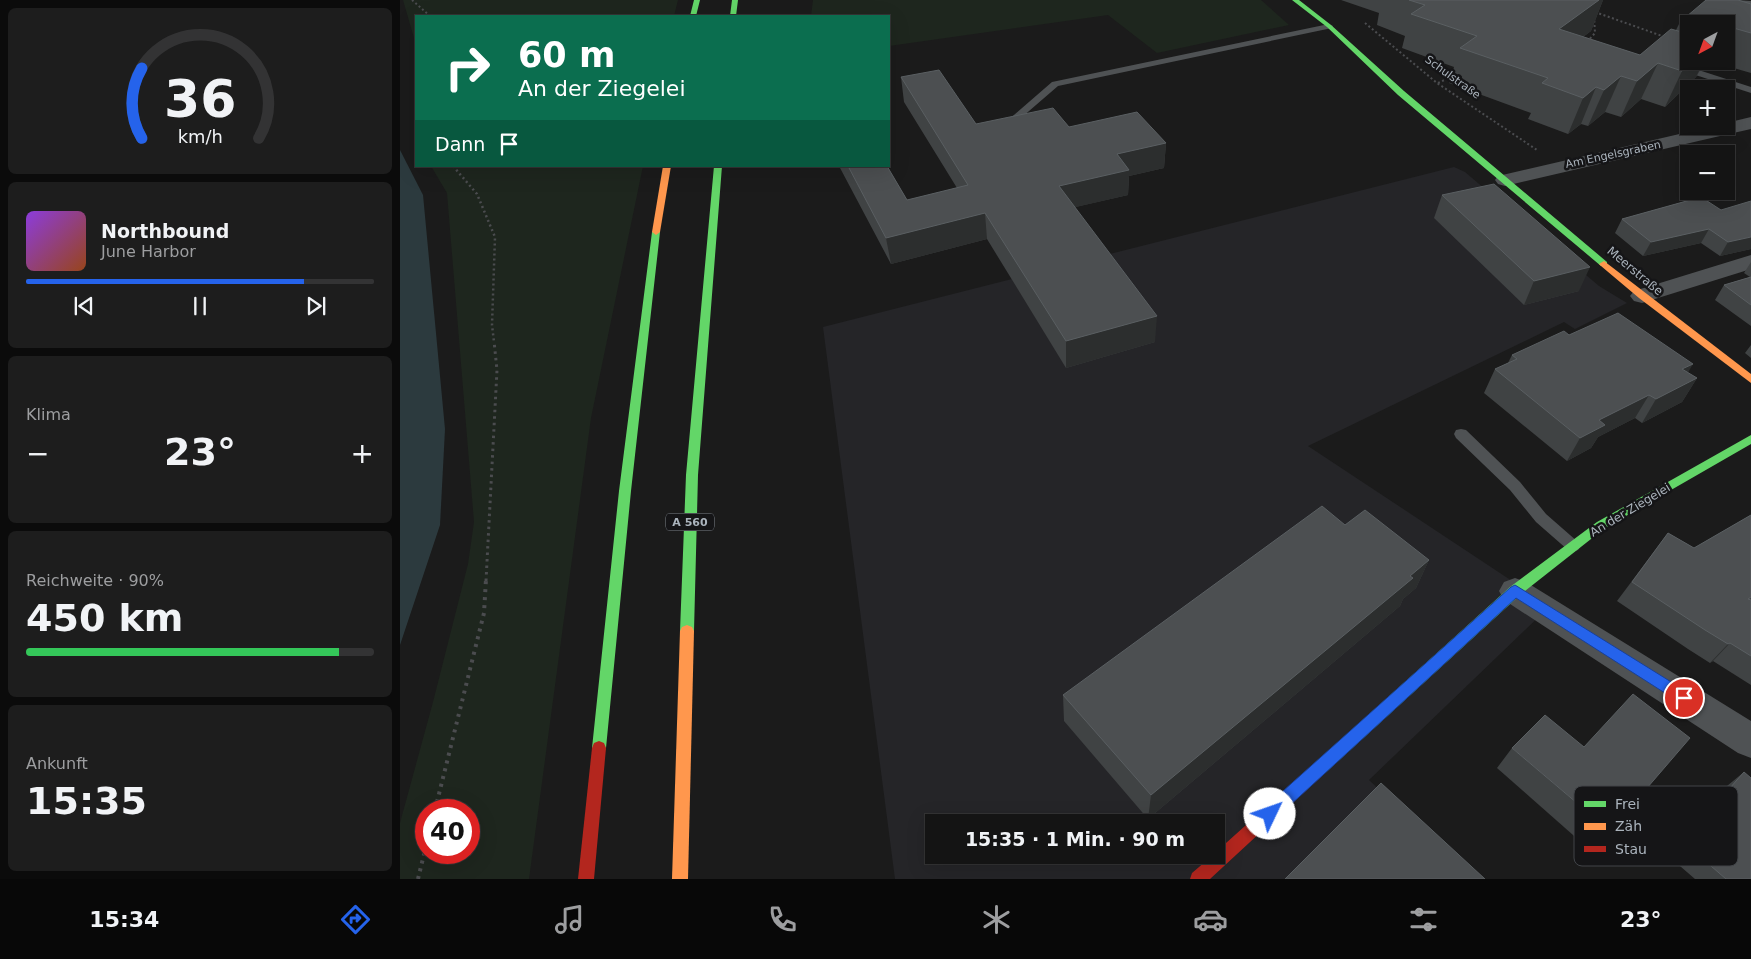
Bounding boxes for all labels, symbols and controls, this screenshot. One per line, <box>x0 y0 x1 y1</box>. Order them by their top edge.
north arrow <box>1680 15 1735 70</box>
map controls <box>1680 15 1735 200</box>
icon: right <box>435 35 500 100</box>
text: 60 m <box>518 35 615 75</box>
street label: Schulstraße <box>1423 53 1483 102</box>
text: 36 <box>164 69 236 129</box>
text: An der Ziegelei <box>518 76 686 101</box>
button: + <box>1680 80 1735 135</box>
text: km/h <box>177 126 223 147</box>
icon: arrive <box>495 130 523 158</box>
text: Dann <box>435 133 485 155</box>
street label: Am Engelsgraben <box>1564 138 1662 171</box>
button: − <box>1680 145 1735 200</box>
text: Northbound <box>101 220 229 242</box>
text: June Harbor <box>101 242 196 261</box>
street label: Meerstraße <box>1604 244 1666 298</box>
icon: previous <box>70 292 98 320</box>
icon: pause <box>186 292 214 320</box>
icon: next <box>302 292 330 320</box>
text: Klima <box>26 405 71 424</box>
text: 23° <box>164 430 236 474</box>
text: − <box>26 437 49 470</box>
text: + <box>351 437 374 470</box>
street label: An der Ziegelei <box>1587 480 1673 540</box>
road number: A 560 <box>666 514 714 530</box>
text: Reichweite · 90% <box>26 571 164 590</box>
text: 450 km <box>26 596 183 640</box>
pin <box>1663 677 1705 719</box>
icon: arrive <box>1670 684 1698 712</box>
text: Ankunft <box>26 754 88 773</box>
text: 15:35 <box>26 779 147 823</box>
legend <box>1574 786 1738 866</box>
position arrow <box>1243 787 1295 839</box>
text: Frei <box>1615 796 1640 812</box>
speed limit sign: 40 <box>415 799 480 864</box>
text: Zäh <box>1615 818 1642 834</box>
text: 15:35 · 1 Min. · 90 m <box>965 828 1185 850</box>
text: Stau <box>1615 841 1647 857</box>
icon: directions <box>338 902 373 937</box>
icon: music <box>552 902 587 937</box>
icon: phone <box>765 902 800 937</box>
icon: climate <box>979 902 1014 937</box>
icon: car <box>1193 902 1228 937</box>
icon: filters <box>1406 902 1441 937</box>
text: 15:34 <box>89 907 159 932</box>
text: 23° <box>1620 907 1662 932</box>

